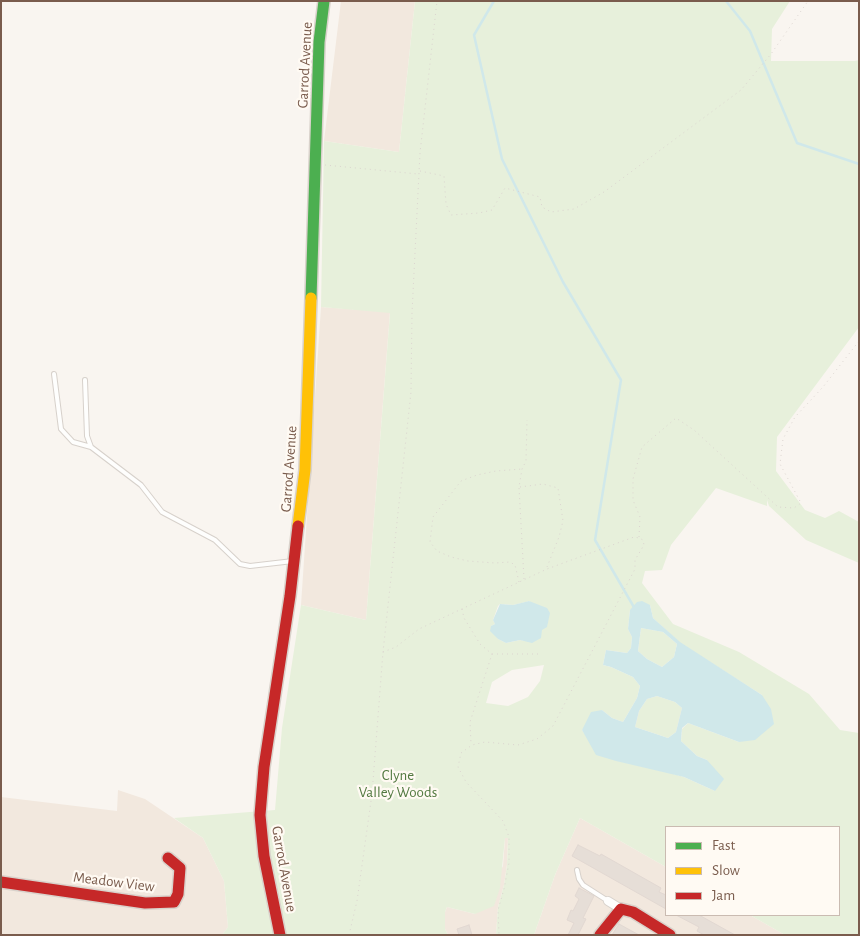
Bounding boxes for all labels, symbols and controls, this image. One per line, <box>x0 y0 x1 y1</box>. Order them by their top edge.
street label: Garrod Avenue <box>294 21 316 109</box>
street label: Garrod Avenue <box>277 425 301 513</box>
park label: Clyne Valley Woods <box>359 766 437 801</box>
street label: Garrod Avenue <box>268 825 300 913</box>
legend <box>665 826 840 916</box>
text: Fast <box>712 838 735 853</box>
text: Slow <box>712 863 740 878</box>
street label: Meadow View <box>72 868 156 896</box>
text: Jam <box>712 888 735 903</box>

